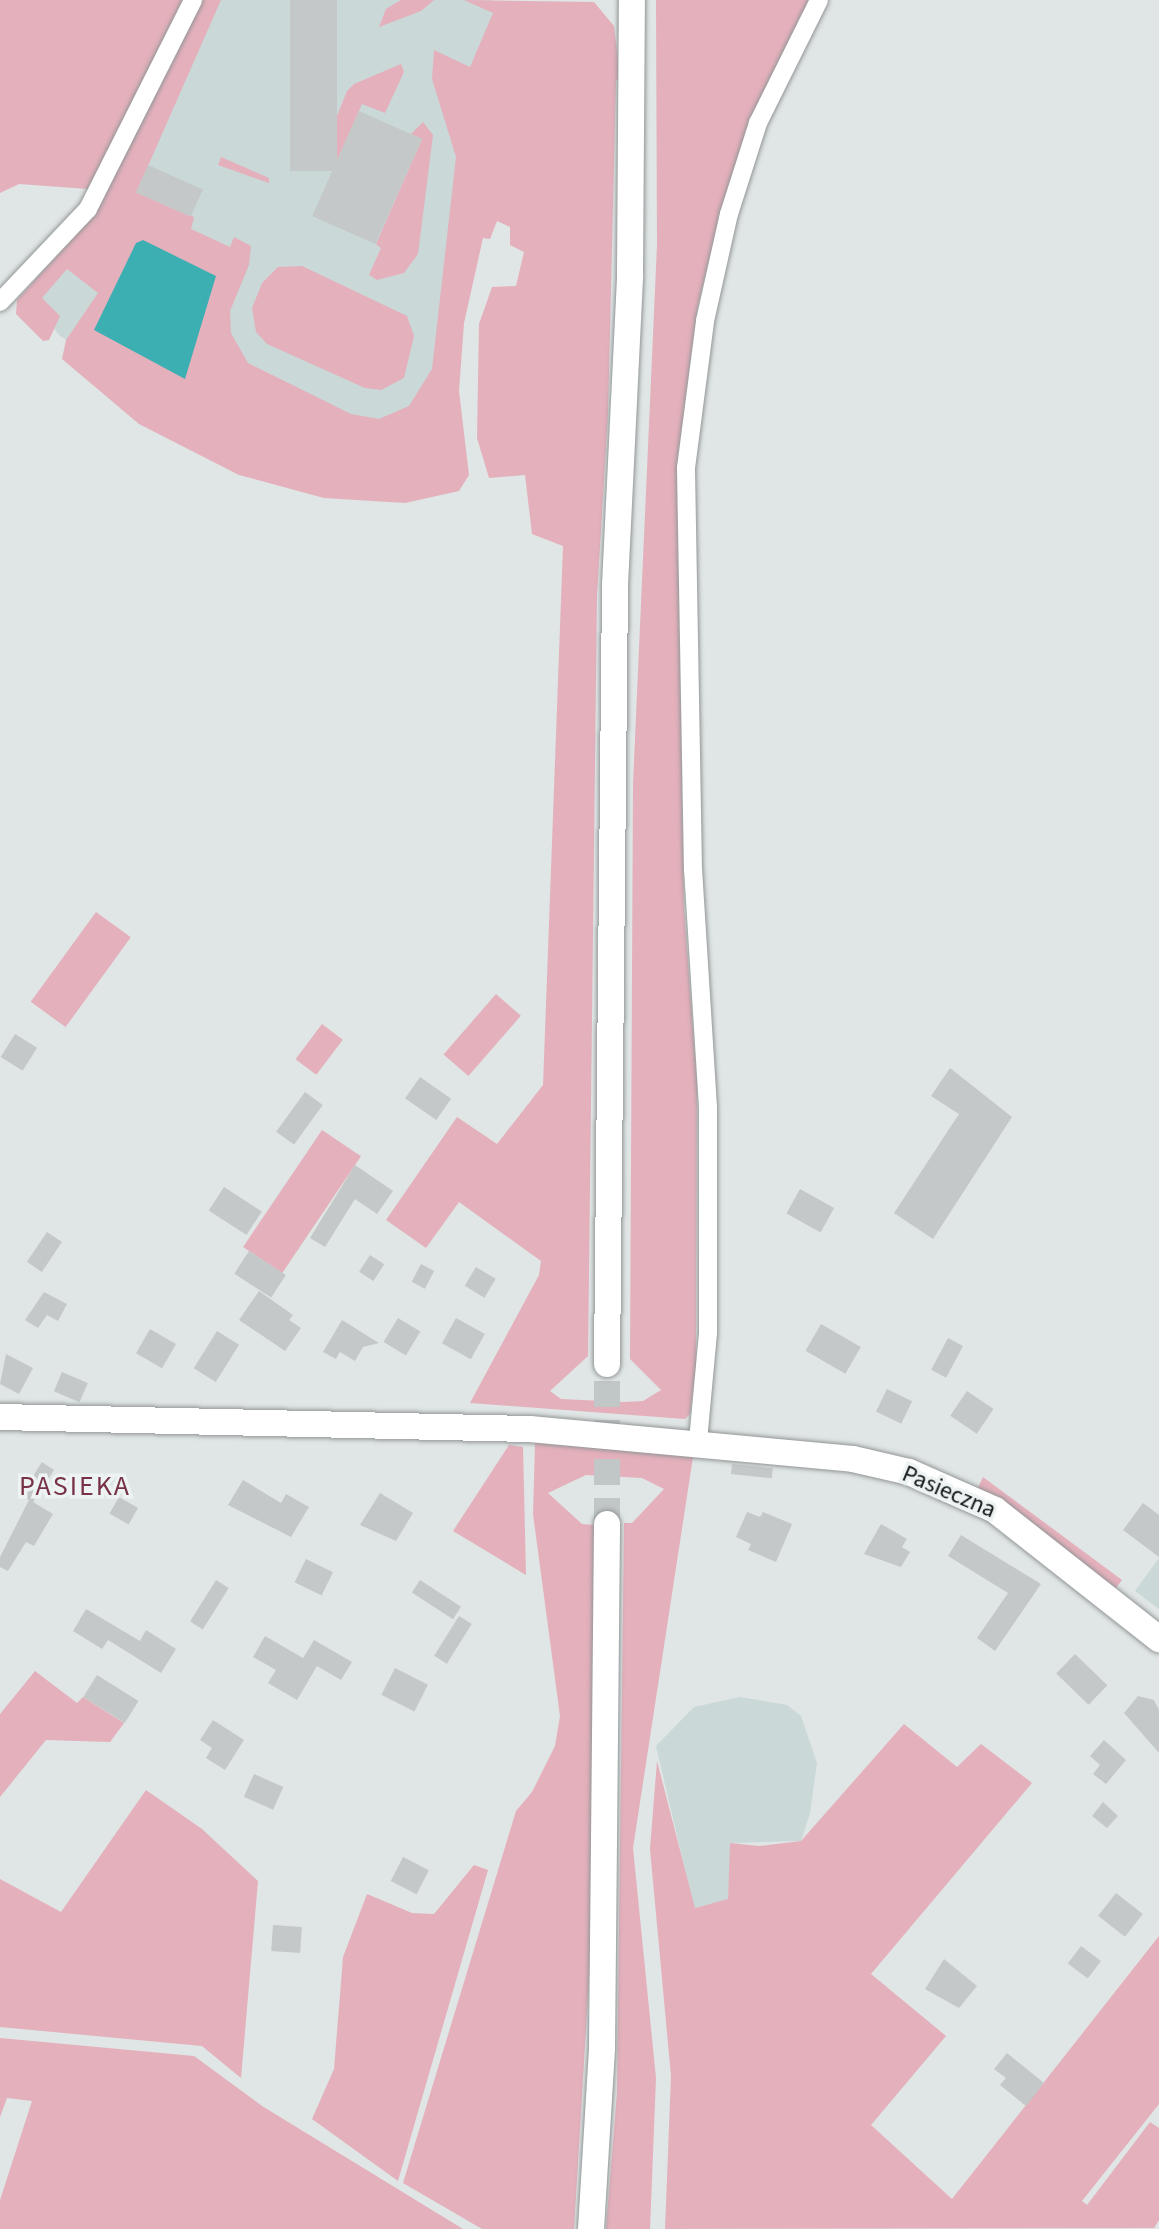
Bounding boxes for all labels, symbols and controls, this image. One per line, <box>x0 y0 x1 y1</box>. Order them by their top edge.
street label: Pasieczna <box>898 1459 1000 1525</box>
district label: PASIEKA <box>19 1469 131 1503</box>

